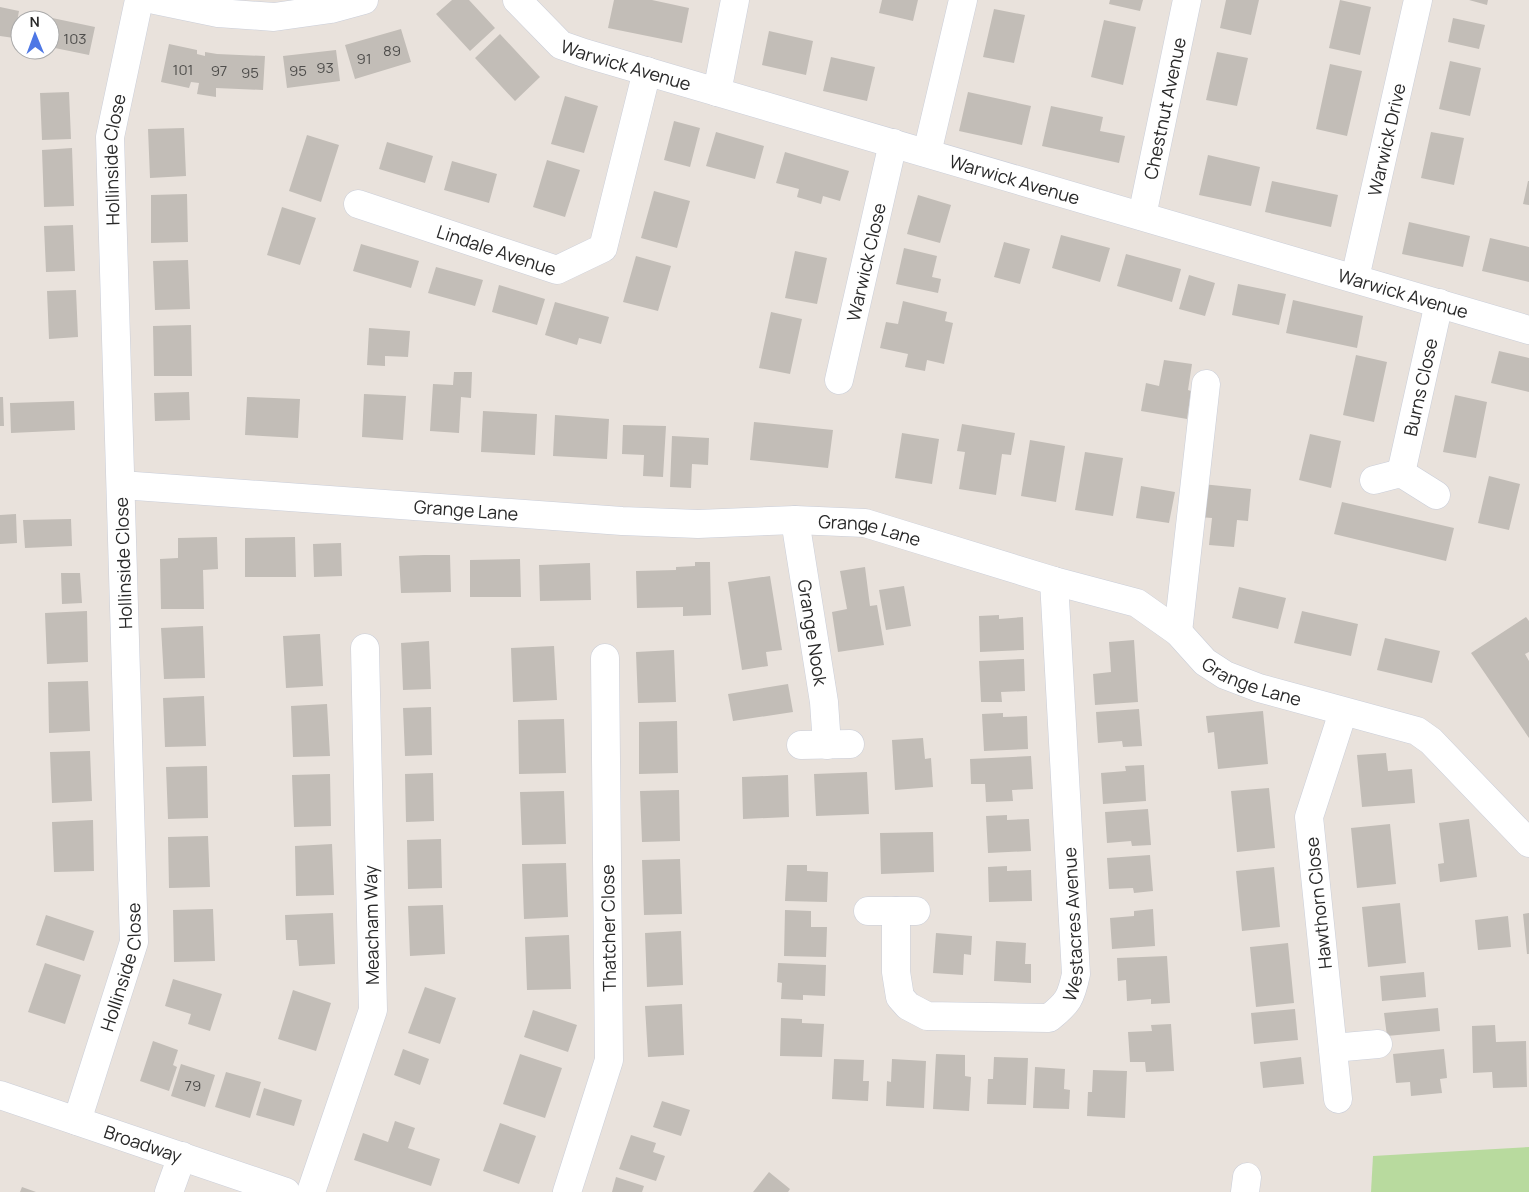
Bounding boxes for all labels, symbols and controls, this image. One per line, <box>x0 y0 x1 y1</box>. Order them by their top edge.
north arrow <box>10 10 60 60</box>
text: N <box>30 12 40 31</box>
house number: 103 <box>63 28 87 49</box>
street label: Warwick Avenue <box>558 34 694 96</box>
street label: Chestnut Avenue <box>1138 35 1191 182</box>
house number: 89 <box>383 40 401 61</box>
house number: 91 <box>356 48 372 69</box>
house number: 93 <box>316 57 334 78</box>
house number: 101 <box>173 59 193 80</box>
house number: 97 <box>211 60 227 81</box>
house number: 95 <box>289 60 307 81</box>
house number: 95 <box>241 62 259 83</box>
street label: Warwick Drive <box>1362 81 1411 198</box>
street label: Hollinside Close <box>98 91 131 226</box>
street label: Warwick Avenue <box>947 149 1083 210</box>
street label: Warwick Close <box>841 201 891 324</box>
street label: Lindale Avenue <box>434 219 560 281</box>
street label: Warwick Avenue <box>1335 263 1471 324</box>
street label: Burns Close <box>1398 336 1443 438</box>
street label: Grange Lane <box>413 494 519 526</box>
street label: Hollinside Close <box>109 496 137 630</box>
street label: Grange Lane <box>818 509 924 551</box>
street label: Grange Nook <box>793 578 833 688</box>
street label: Grange Lane <box>1198 651 1304 711</box>
street label: Hawthorn Close <box>1299 836 1337 970</box>
street label: Westacres Avenue <box>1057 846 1088 1005</box>
street label: Meacham Way <box>358 864 384 985</box>
street label: Thatcher Close <box>595 864 621 992</box>
street label: Hollinside Close <box>94 902 147 1034</box>
house number: 79 <box>185 1075 201 1096</box>
street label: Broadway <box>101 1119 186 1168</box>

